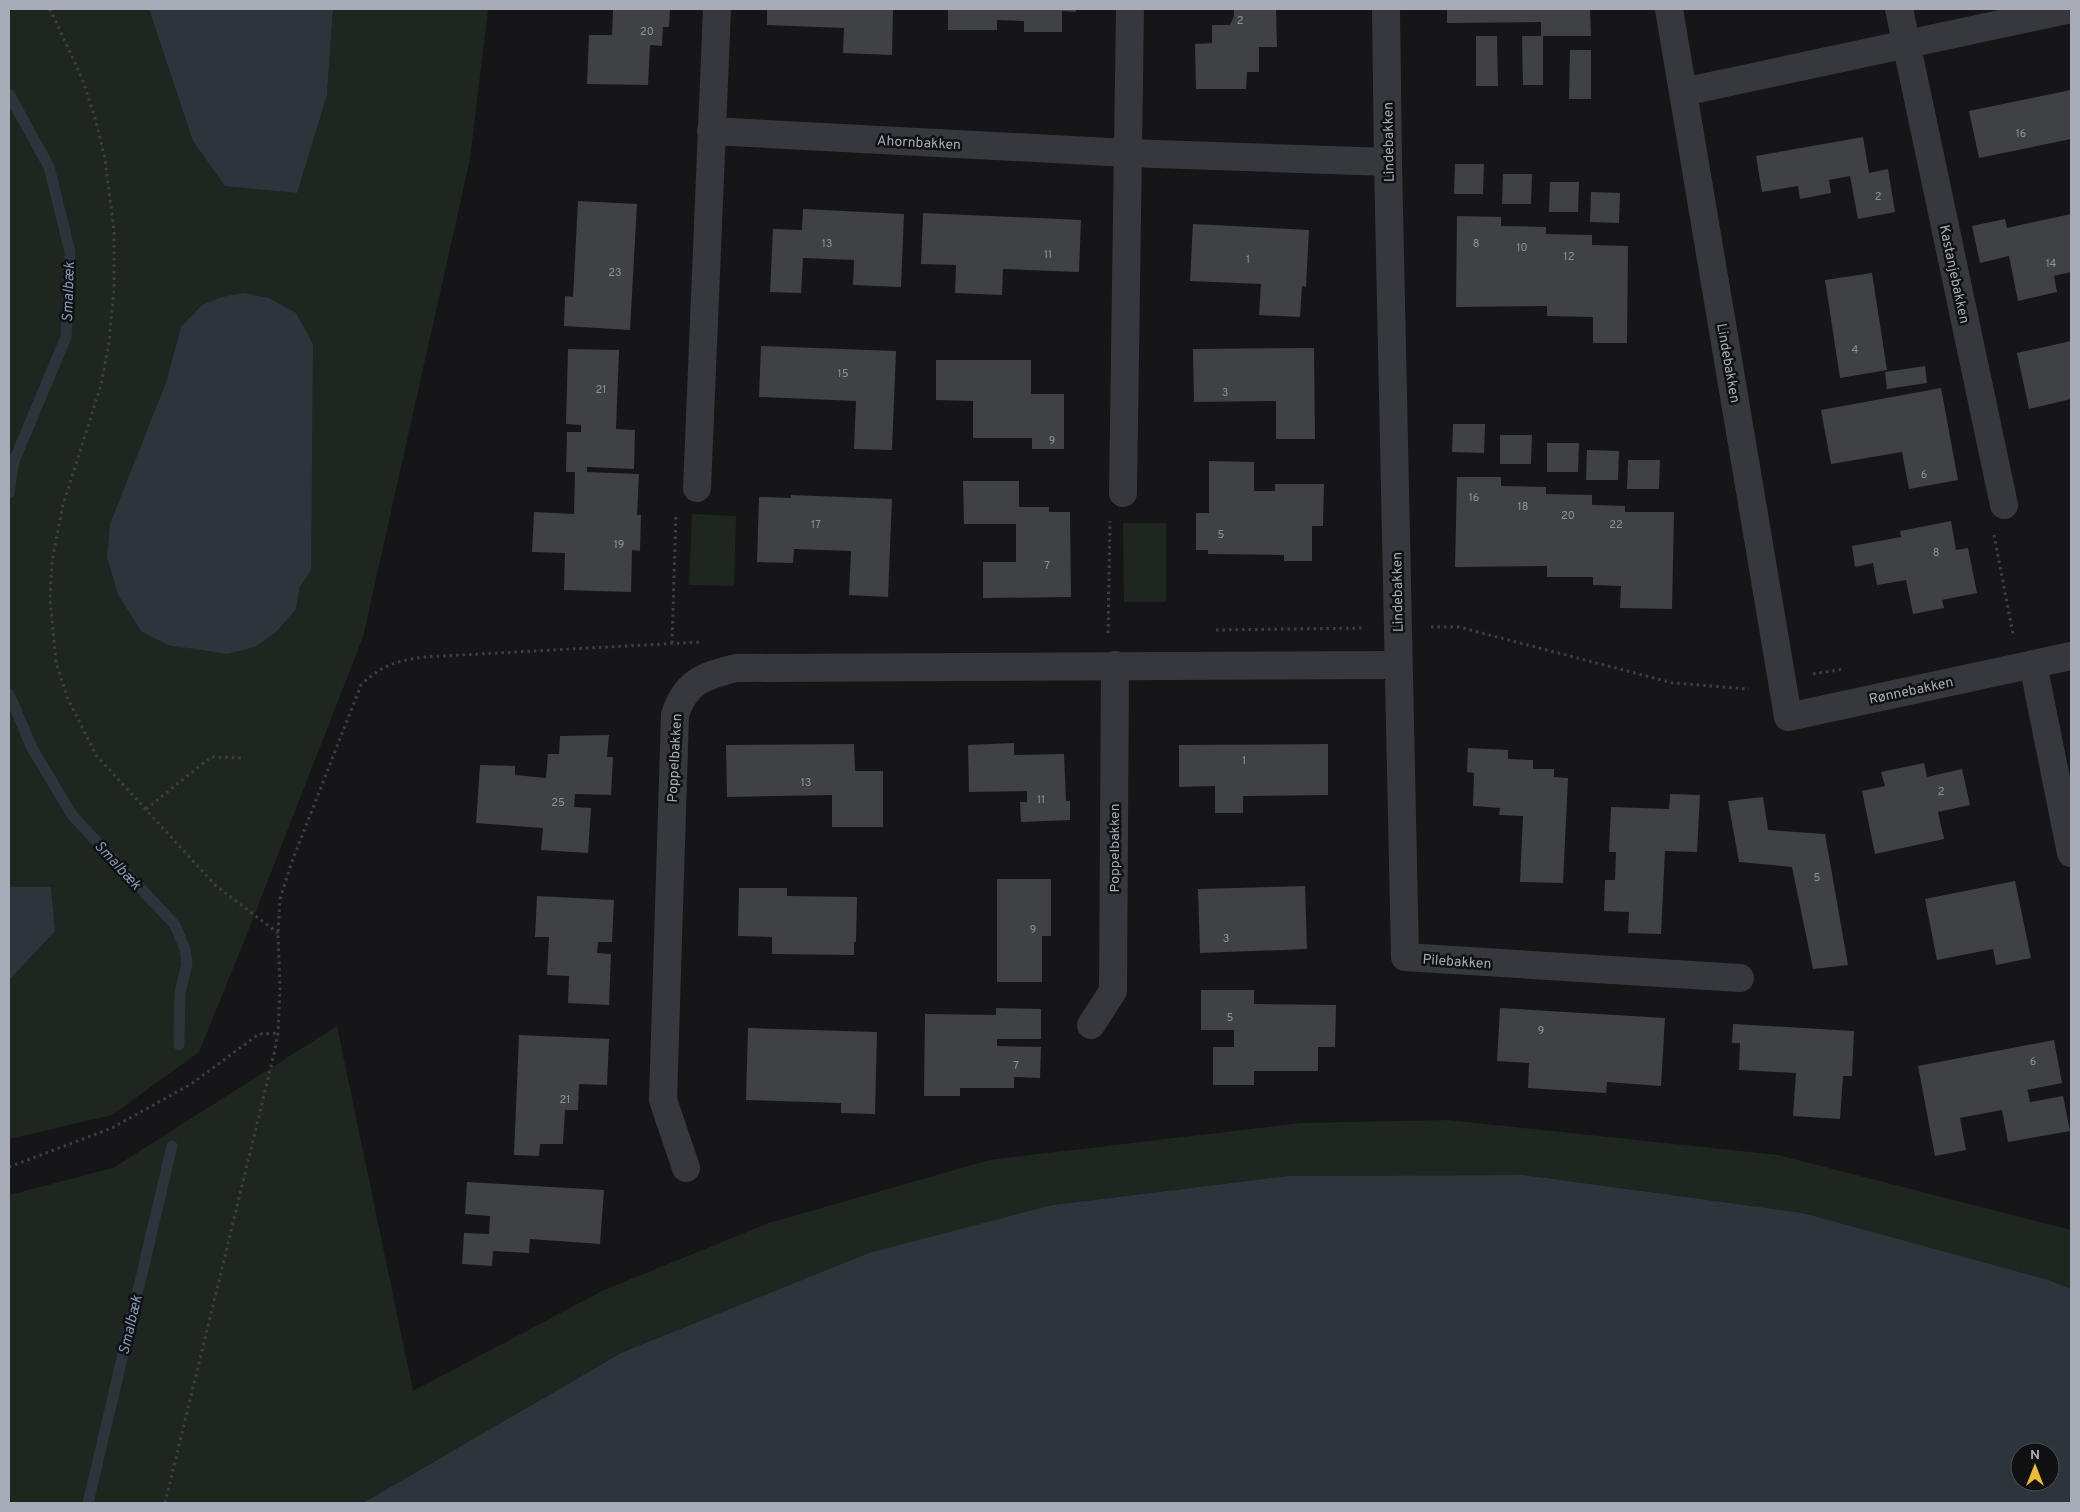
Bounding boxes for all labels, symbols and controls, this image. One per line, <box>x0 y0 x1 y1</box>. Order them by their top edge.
house number: 2 <box>1237 14 1243 28</box>
house number: 20 <box>640 25 654 39</box>
street label: Lindebakken <box>1380 102 1399 182</box>
house number: 16 <box>2016 127 2026 141</box>
street label: Ahornbakken <box>877 133 961 154</box>
house number: 2 <box>1875 190 1881 204</box>
street label: Kastanjebakken <box>1935 223 1972 325</box>
house number: 13 <box>822 237 832 251</box>
house number: 8 <box>1473 237 1479 251</box>
house number: 10 <box>1516 241 1528 255</box>
house number: 11 <box>1044 248 1052 262</box>
house number: 12 <box>1564 250 1574 264</box>
house number: 1 <box>1246 253 1250 267</box>
house number: 14 <box>2046 257 2057 271</box>
water label: Smalbæk <box>59 261 80 323</box>
house number: 23 <box>608 266 622 280</box>
street label: Lindebakken <box>1712 322 1743 404</box>
house number: 4 <box>1852 343 1859 357</box>
house number: 15 <box>838 367 849 381</box>
house number: 21 <box>596 383 606 397</box>
house number: 3 <box>1222 386 1228 400</box>
house number: 9 <box>1049 434 1055 448</box>
house number: 6 <box>1921 468 1927 482</box>
house number: 16 <box>1469 491 1479 505</box>
house number: 18 <box>1518 500 1528 514</box>
house number: 20 <box>1561 509 1575 523</box>
house number: 17 <box>811 518 821 532</box>
house number: 22 <box>1609 518 1623 532</box>
house number: 5 <box>1218 528 1225 542</box>
house number: 19 <box>614 538 624 552</box>
house number: 8 <box>1933 546 1939 560</box>
street label: Lindebakken <box>1389 552 1408 632</box>
house number: 7 <box>1044 559 1050 573</box>
street label: Rønnebakken <box>1868 674 1955 709</box>
street label: Poppelbakken <box>665 713 686 803</box>
house number: 1 <box>1242 754 1246 768</box>
house number: 13 <box>801 776 811 790</box>
house number: 2 <box>1938 785 1944 799</box>
house number: 11 <box>1037 793 1045 807</box>
house number: 25 <box>551 796 565 810</box>
street label: Poppelbakken <box>1107 803 1124 893</box>
water label: Smalbæk <box>89 837 145 895</box>
house number: 5 <box>1814 871 1821 885</box>
house number: 9 <box>1030 923 1036 937</box>
house number: 3 <box>1223 932 1229 946</box>
street label: Pilebakken <box>1422 952 1492 973</box>
house number: 5 <box>1227 1011 1234 1025</box>
house number: 9 <box>1538 1024 1544 1038</box>
house number: 6 <box>2030 1055 2036 1069</box>
house number: 7 <box>1013 1059 1019 1073</box>
house number: 21 <box>560 1093 570 1107</box>
water label: Smalbæk <box>115 1293 148 1357</box>
north arrow <box>2010 1442 2060 1492</box>
text: N <box>2030 1447 2040 1464</box>

